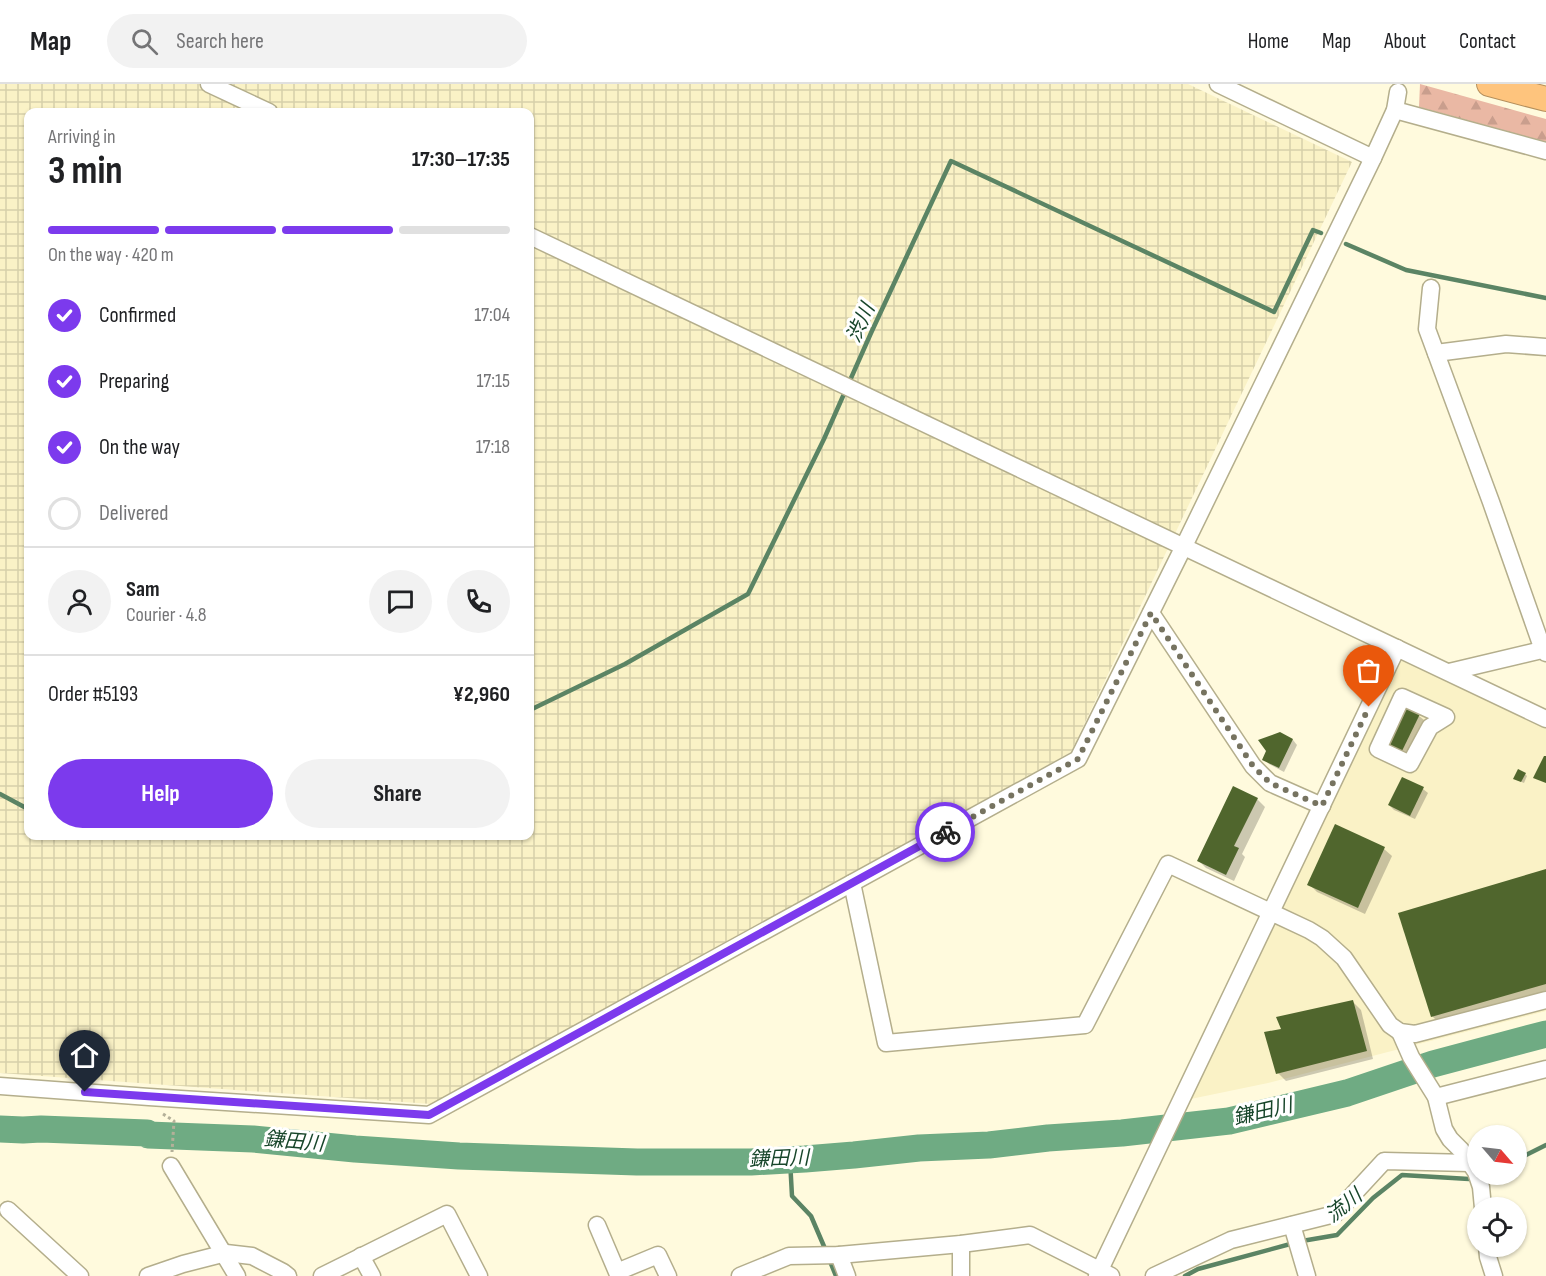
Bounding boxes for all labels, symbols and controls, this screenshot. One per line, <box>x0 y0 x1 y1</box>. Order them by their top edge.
search box <box>107 14 527 68</box>
text: Map <box>30 25 71 58</box>
icon: search <box>128 25 161 58</box>
text: Search here <box>176 28 264 55</box>
text: Home <box>1248 29 1289 54</box>
text: Map <box>1322 29 1351 54</box>
text: About <box>1384 29 1426 54</box>
text: Contact <box>1459 29 1516 54</box>
text: Arriving in <box>48 125 116 149</box>
text: 17:30–17:35 <box>412 146 510 173</box>
text: 3 min <box>48 148 123 195</box>
text: On the way · 420 m <box>48 243 174 267</box>
water label: 渋川 <box>842 298 881 346</box>
icon: check <box>48 299 81 332</box>
text: Confirmed <box>99 302 176 329</box>
text: 17:04 <box>474 303 510 327</box>
icon: check <box>48 365 81 398</box>
text: Preparing <box>99 368 169 395</box>
text: 17:15 <box>476 369 510 393</box>
icon: check <box>48 431 81 464</box>
text: On the way <box>99 434 180 461</box>
text: 17:18 <box>476 435 510 459</box>
text: Delivered <box>99 500 168 527</box>
button: person <box>48 570 111 633</box>
button: chat <box>369 570 432 633</box>
button: phone <box>447 570 510 633</box>
text: Sam <box>126 576 160 603</box>
text: Courier · 4.8 <box>126 603 207 627</box>
pin <box>1343 645 1394 707</box>
icon: bag <box>1352 654 1385 687</box>
text: Order #5193 <box>48 681 138 708</box>
text: ¥2,960 <box>453 681 510 708</box>
button: Help <box>48 759 273 828</box>
button: Share <box>285 759 510 828</box>
courier <box>915 802 975 862</box>
icon: bike <box>929 816 962 849</box>
pin <box>59 1030 110 1092</box>
icon: home <box>68 1039 101 1072</box>
water label: 鎌田川 <box>1231 1093 1297 1130</box>
north arrow <box>1467 1125 1527 1185</box>
map controls <box>1467 1125 1527 1257</box>
water label: 鎌田川 <box>263 1127 327 1157</box>
water label: 鎌田川 <box>749 1146 811 1172</box>
water label: 流川 <box>1321 1183 1369 1228</box>
button: locate <box>1467 1197 1527 1257</box>

